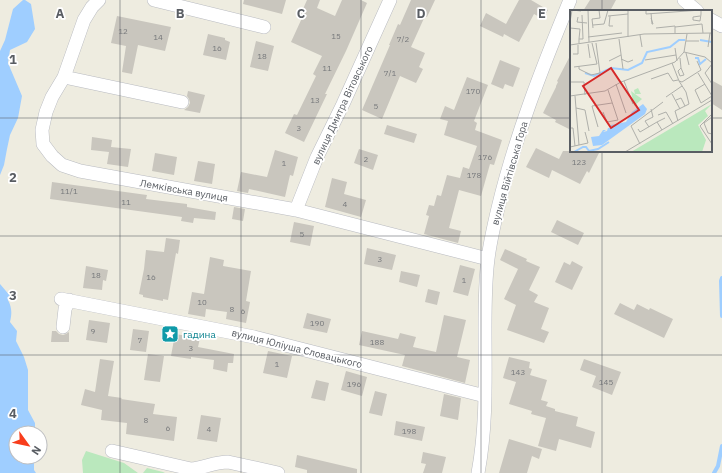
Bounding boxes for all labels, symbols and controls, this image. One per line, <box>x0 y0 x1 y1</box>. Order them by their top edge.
text: A <box>56 5 65 22</box>
text: B <box>176 5 185 22</box>
text: C <box>297 5 306 22</box>
text: D <box>416 5 426 22</box>
text: E <box>538 5 546 22</box>
inset map <box>570 10 712 152</box>
house number: 12 <box>118 26 128 36</box>
house number: 15 <box>331 31 341 41</box>
house number: 14 <box>153 32 163 42</box>
house number: 7/2 <box>397 34 410 44</box>
house number: 16 <box>212 43 222 53</box>
street label: вулиця Дмитра Вітовського <box>309 43 376 167</box>
text: 1 <box>9 51 17 68</box>
house number: 18 <box>257 51 267 61</box>
house number: 11 <box>322 63 332 73</box>
house number: 7/1 <box>384 68 397 78</box>
house number: 170 <box>466 86 480 96</box>
house number: 13 <box>310 95 320 105</box>
house number: 5 <box>374 101 379 111</box>
street label: вулиця Війтівська Гора <box>488 119 531 227</box>
house number: 3 <box>297 123 302 133</box>
house number: 176 <box>478 152 492 162</box>
house number: 2 <box>364 154 369 164</box>
house number: 123 <box>572 157 586 167</box>
house number: 1 <box>282 158 287 168</box>
text: 2 <box>9 169 17 186</box>
house number: 178 <box>467 170 481 180</box>
street label: Лемківська вулиця <box>139 176 229 205</box>
house number: 11/1 <box>60 186 78 196</box>
house number: 11 <box>121 197 131 207</box>
house number: 4 <box>343 199 348 209</box>
house number: 5 <box>300 229 305 239</box>
house number: 3 <box>378 254 383 264</box>
house number: 18 <box>91 270 101 280</box>
house number: 16 <box>146 272 156 282</box>
house number: 1 <box>462 275 467 285</box>
text: 3 <box>9 287 17 304</box>
house number: 10 <box>197 297 207 307</box>
house number: 8 <box>230 304 235 314</box>
house number: 6 <box>241 306 246 316</box>
house number: 190 <box>310 318 324 328</box>
place icon: гадина <box>160 324 180 344</box>
house number: 9 <box>91 326 96 336</box>
street label: вулиця Юліуша Словацького <box>230 326 364 371</box>
place label: гадина <box>183 328 216 341</box>
house number: 7 <box>138 335 143 345</box>
house number: 188 <box>370 337 384 347</box>
house number: 3 <box>189 343 194 353</box>
house number: 1 <box>275 359 280 369</box>
house number: 143 <box>511 367 525 377</box>
house number: 145 <box>599 377 613 387</box>
house number: 196 <box>347 379 361 389</box>
text: 4 <box>9 405 17 422</box>
house number: 8 <box>144 415 149 425</box>
house number: 6 <box>166 423 171 433</box>
house number: 4 <box>207 424 212 434</box>
north arrow <box>8 425 48 465</box>
house number: 198 <box>402 426 416 436</box>
text: N <box>28 443 44 458</box>

